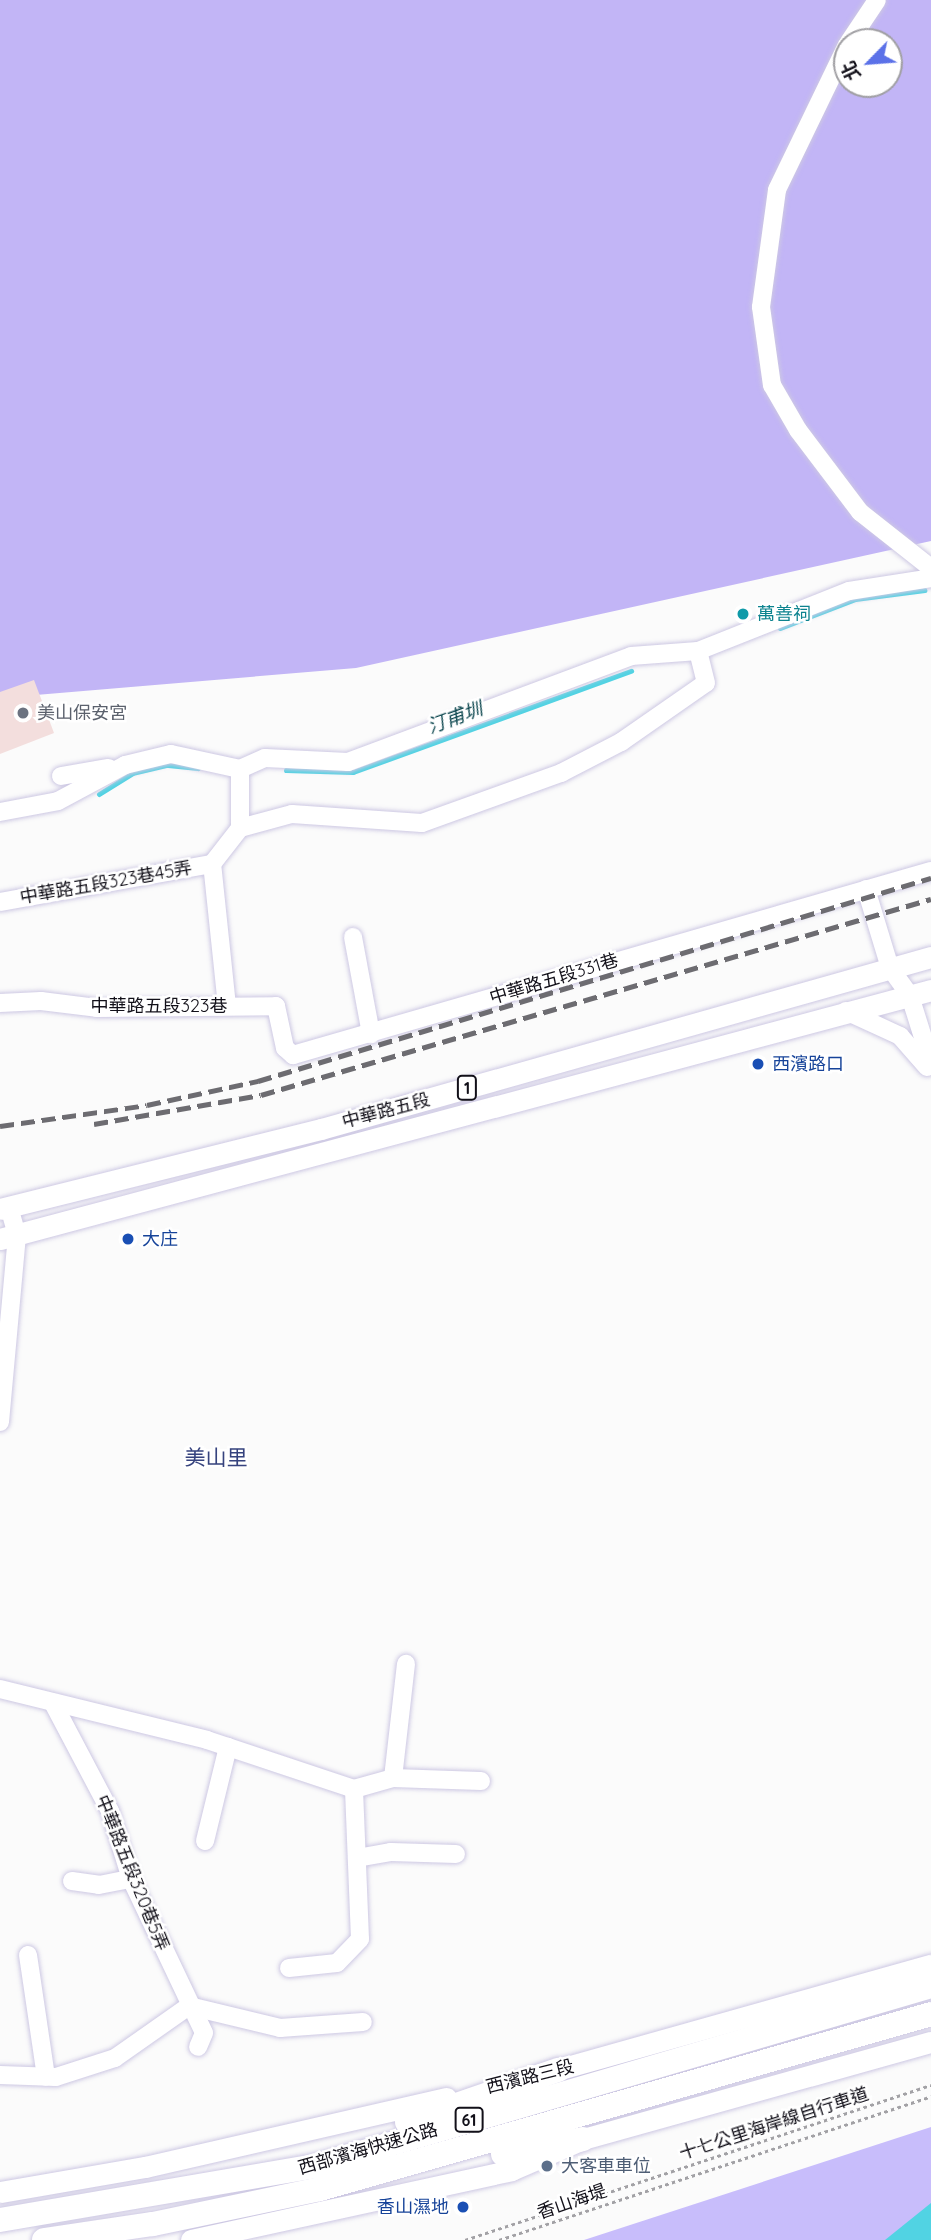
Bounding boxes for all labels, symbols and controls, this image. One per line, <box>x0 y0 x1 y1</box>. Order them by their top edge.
north arrow <box>833 28 903 98</box>
text: 北 <box>836 57 866 85</box>
place label: 萬善祠 <box>757 603 811 625</box>
marker: 萬善祠 <box>735 606 751 622</box>
water label: 汀甫圳 <box>424 698 486 738</box>
place label: 美山保安宮 <box>37 702 127 724</box>
marker: 美山保安宮 <box>15 705 31 721</box>
street label: 中華路五段323巷45弄 <box>18 857 194 909</box>
street label: 中華路五段331巷 <box>487 949 621 1009</box>
street label: 中華路五段323巷 <box>91 995 227 1017</box>
place label: 西濱路口 <box>772 1053 844 1075</box>
marker: 西濱路口 <box>750 1056 766 1072</box>
road number: 1 <box>456 1076 477 1100</box>
street label: 中華路五段 <box>340 1089 432 1133</box>
place label: 大庄 <box>142 1228 178 1250</box>
marker: 大庄 <box>120 1231 136 1247</box>
district label: 美山里 <box>185 1444 247 1470</box>
street label: 中華路五段320巷5弄 <box>91 1792 173 1954</box>
street label: 西濱路三段 <box>484 2056 576 2098</box>
street label: 十七公里海岸線自行車道 <box>677 2083 871 2165</box>
road number: 61 <box>453 2108 485 2132</box>
street label: 西部濱海快速公路 <box>296 2119 440 2179</box>
place label: 大客車車位 <box>561 2155 651 2177</box>
marker: 大客車車位 <box>539 2158 555 2174</box>
street label: 香山海堤 <box>534 2180 610 2224</box>
place label: 香山濕地 <box>377 2196 449 2218</box>
marker: 香山濕地 <box>455 2199 471 2215</box>

